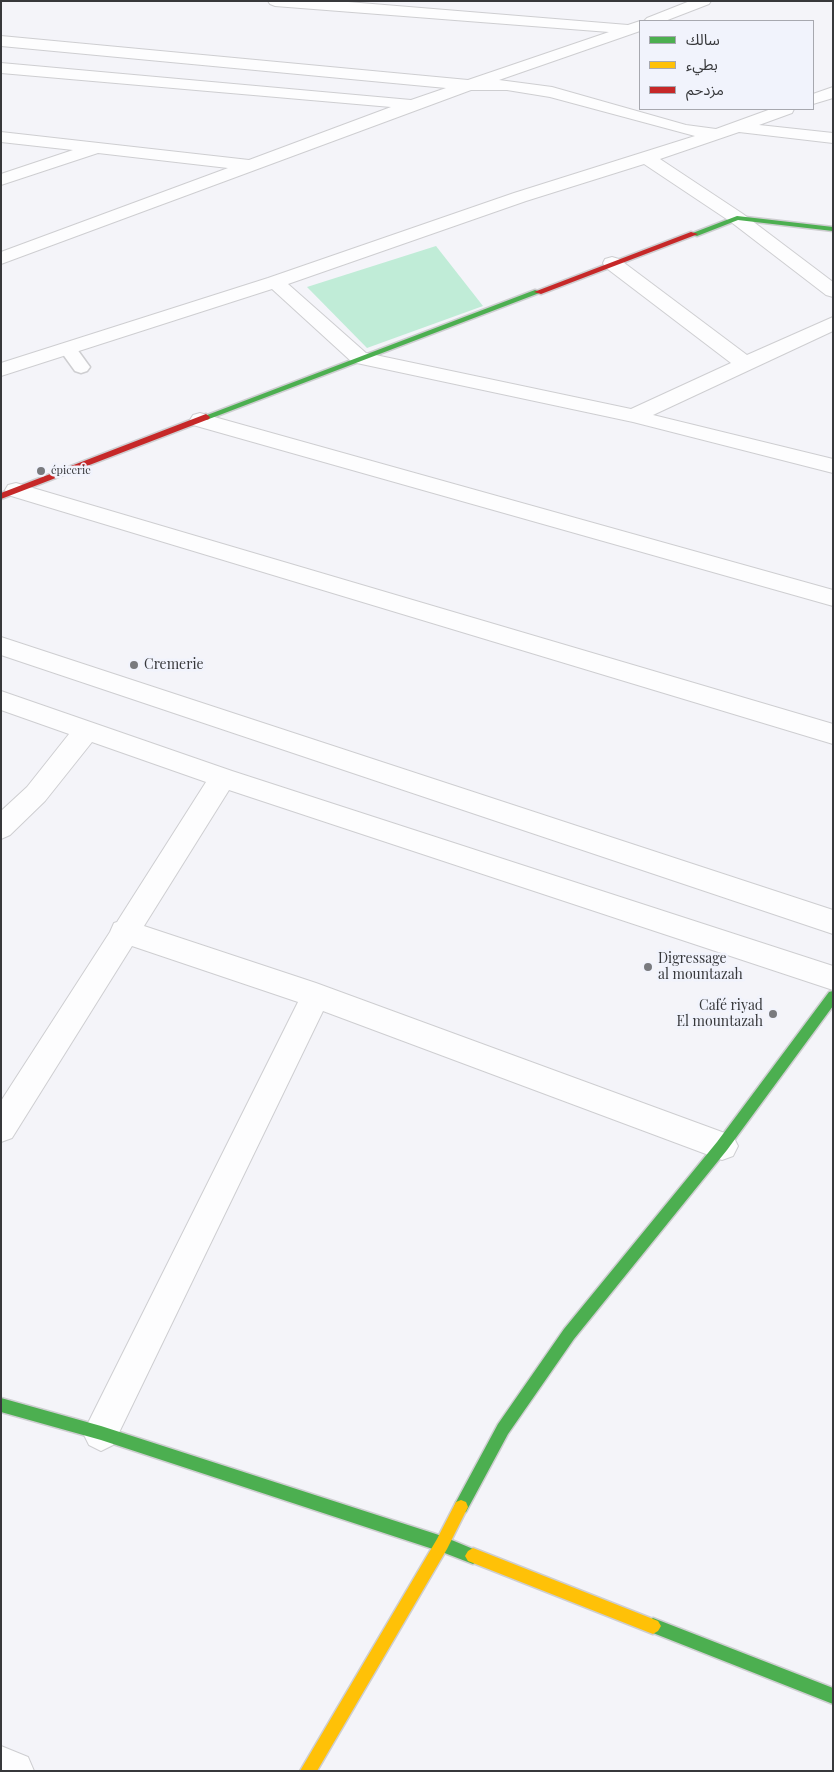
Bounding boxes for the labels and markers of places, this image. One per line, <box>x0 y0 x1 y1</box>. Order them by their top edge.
place label: épicerie <box>51 464 91 478</box>
marker: épicerie <box>35 465 47 477</box>
place label: Cremerie <box>144 657 204 673</box>
marker: Cremerie <box>128 659 140 671</box>
place label: Digressage al mountazah <box>658 951 743 984</box>
marker: Digressage al mountazah <box>642 961 654 973</box>
place label: Café riyad El mountazah <box>677 998 763 1030</box>
marker: Café riyad El mountazah <box>767 1008 779 1020</box>

